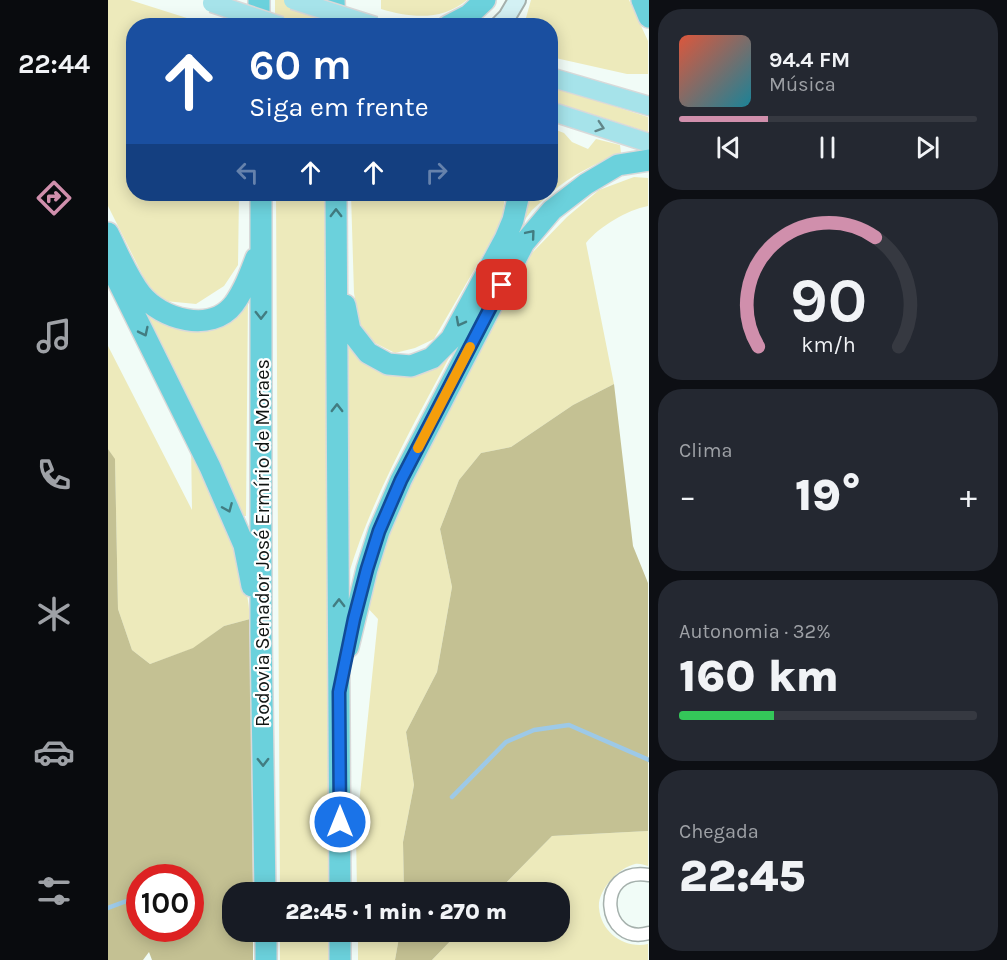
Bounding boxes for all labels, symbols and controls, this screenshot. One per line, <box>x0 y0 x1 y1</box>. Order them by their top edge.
text: 60 m <box>249 40 352 90</box>
icon: ahead <box>150 42 228 120</box>
text: 94.4 FM <box>769 47 850 73</box>
text: 22:44 <box>18 48 90 80</box>
text: Música <box>769 73 836 96</box>
text: Siga em frente <box>249 91 429 123</box>
one-way arrow <box>594 119 605 132</box>
icon: previous <box>712 131 745 164</box>
icon: pause <box>811 131 844 164</box>
icon: next <box>911 131 944 164</box>
icon: left <box>231 156 264 189</box>
icon: ahead <box>294 156 327 189</box>
icon: ahead <box>357 156 390 189</box>
icon: right <box>420 156 453 189</box>
icon: directions <box>33 177 75 219</box>
one-way arrow <box>330 209 342 218</box>
one-way arrow <box>524 230 535 241</box>
pin <box>476 259 527 310</box>
text: 90 <box>789 264 867 337</box>
icon: arrive <box>485 268 518 301</box>
one-way arrow <box>255 310 267 319</box>
icon: music <box>33 315 75 357</box>
one-way arrow <box>456 316 467 326</box>
one-way arrow <box>136 325 148 336</box>
text: km/h <box>801 332 855 357</box>
street label: Rodovia Senador José Ermírio de Moraes <box>251 359 274 727</box>
one-way arrow <box>331 404 343 413</box>
text: Clima <box>679 439 733 462</box>
icon: phone <box>33 454 75 496</box>
text: 19° <box>795 469 861 521</box>
text: − <box>679 477 696 515</box>
text: + <box>960 477 977 515</box>
one-way arrow <box>221 501 233 512</box>
icon: climate <box>33 593 75 635</box>
one-way arrow <box>333 599 345 608</box>
text: Autonomia · 32% <box>679 620 831 643</box>
text: 160 km <box>679 650 839 702</box>
icon: car <box>33 731 75 773</box>
one-way arrow <box>257 757 269 766</box>
position arrow <box>308 790 372 854</box>
text: Chegada <box>679 820 759 843</box>
text: 22:45 <box>679 850 805 902</box>
speed limit sign: 100 <box>126 864 204 942</box>
icon: filters <box>33 870 75 912</box>
text: 22:45 · 1 min · 270 m <box>285 899 507 925</box>

